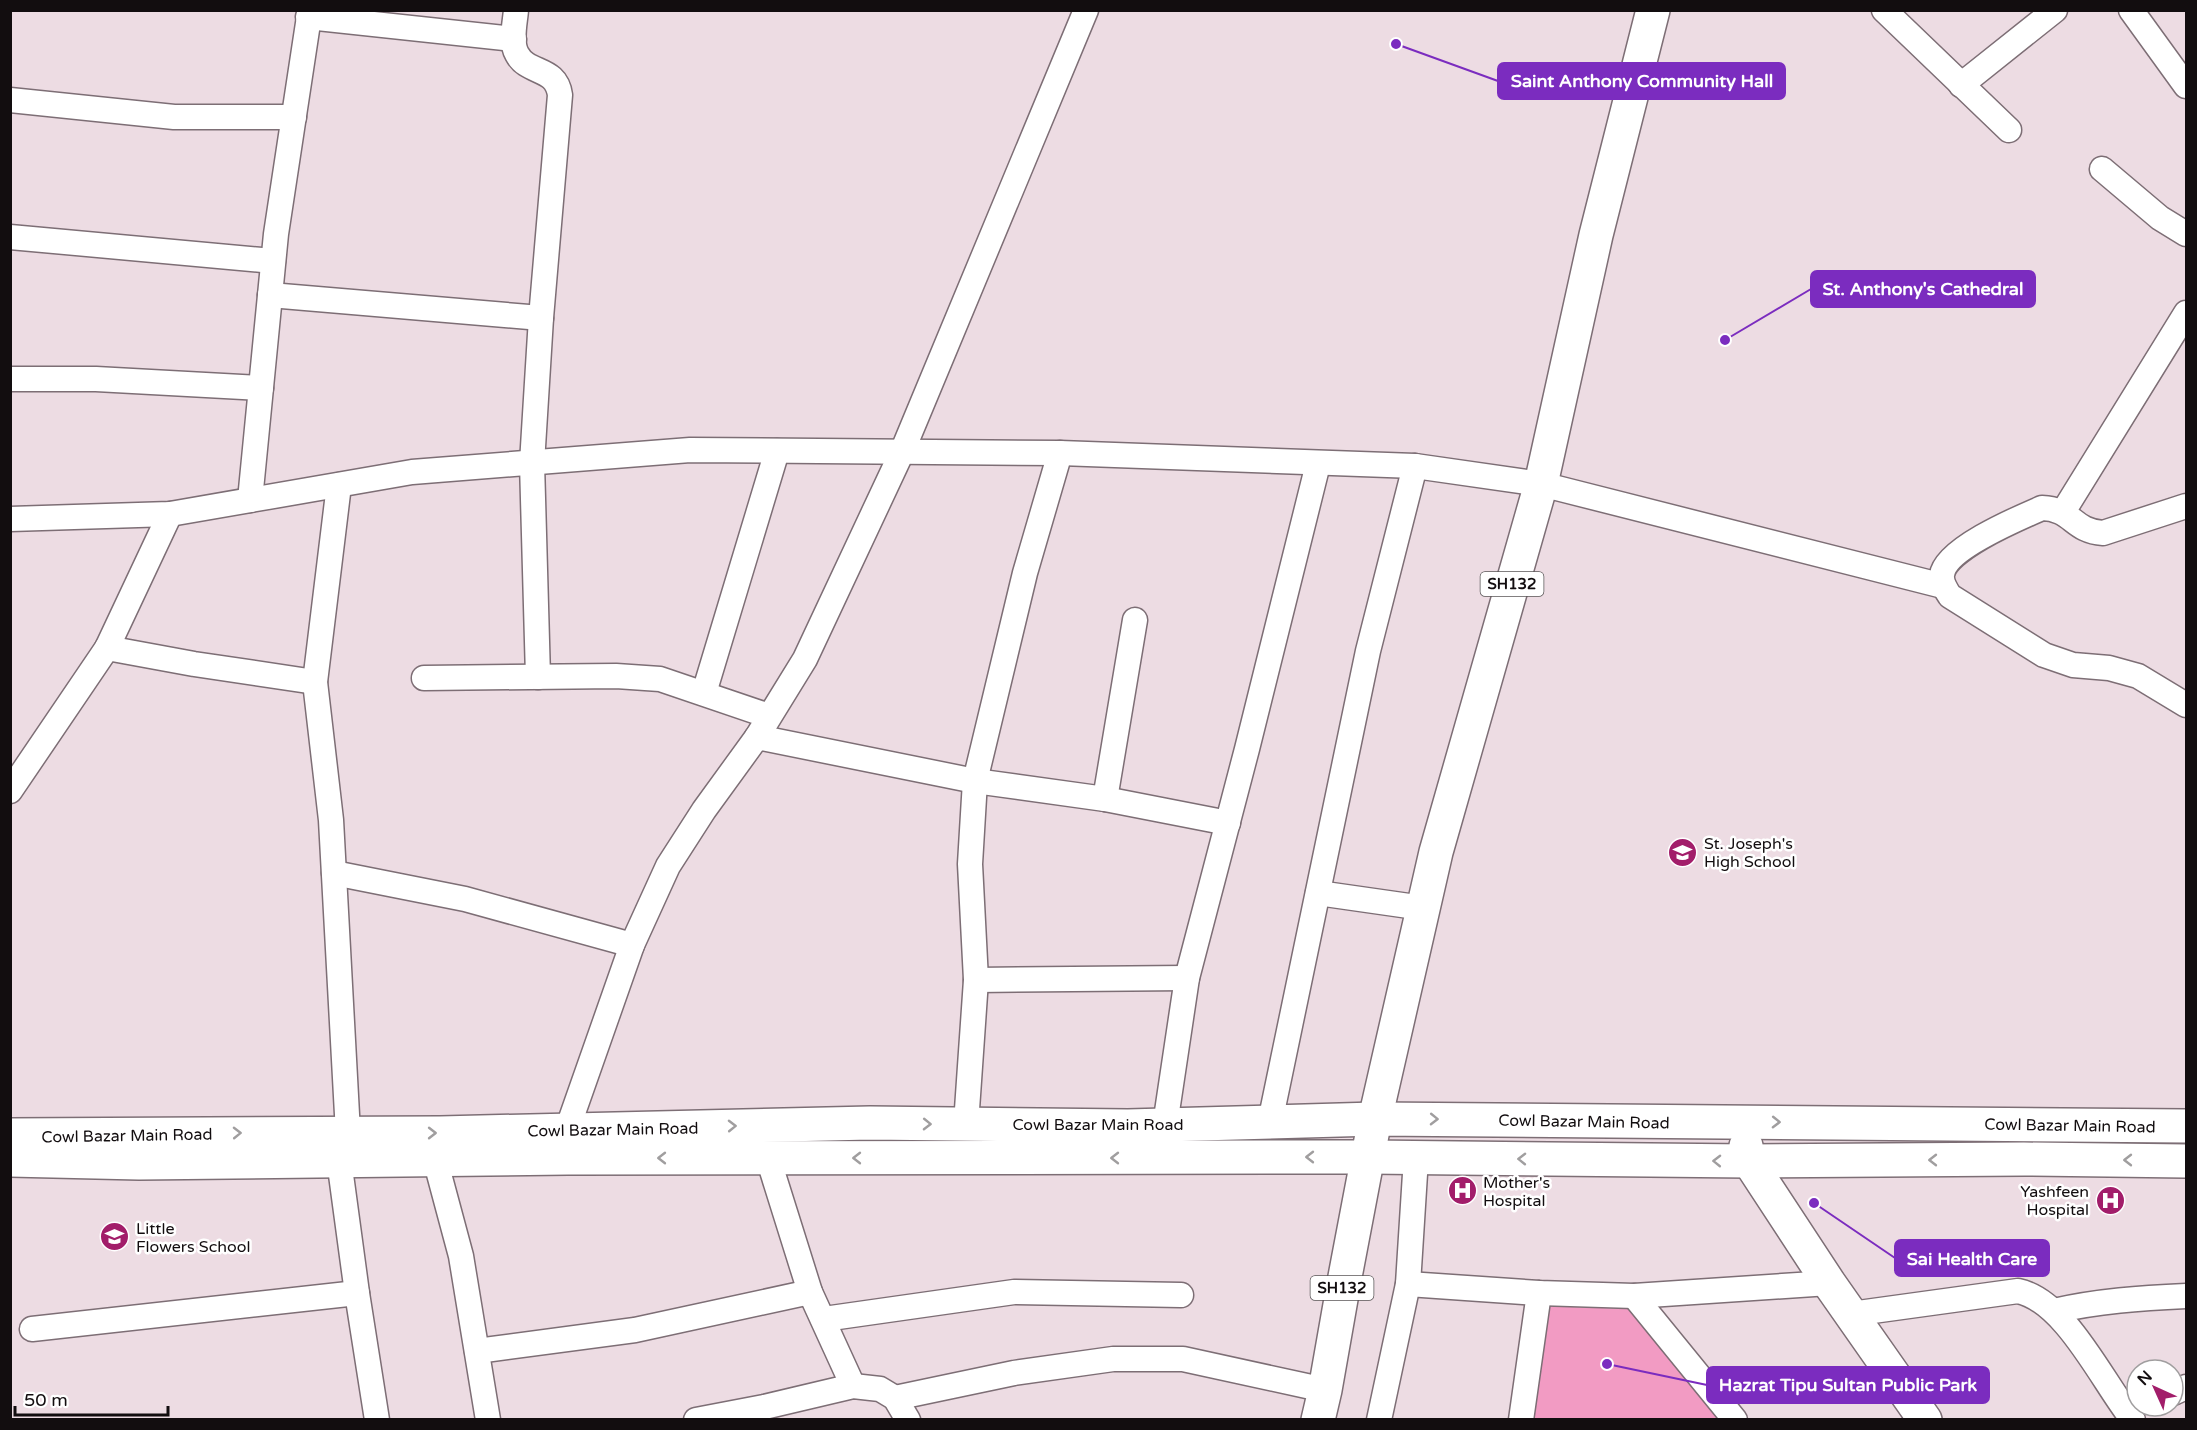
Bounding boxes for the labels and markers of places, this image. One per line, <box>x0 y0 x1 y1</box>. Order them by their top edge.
callout: Saint Anthony Community Hall <box>1498 63 1785 99</box>
callout: St. Anthony's Cathedral <box>1811 271 2035 307</box>
place label: St. Joseph's High School <box>1704 834 1795 872</box>
school or university icon: St. Joseph's High School <box>1667 836 1699 868</box>
place label: Mother's Hospital <box>1483 1173 1550 1211</box>
hospital icon: Mother's Hospital <box>1446 1175 1478 1207</box>
place label: Yashfeen Hospital <box>2020 1182 2089 1220</box>
hospital icon: Yashfeen Hospital <box>2094 1184 2126 1216</box>
place label: Little Flowers School <box>136 1219 250 1257</box>
school or university icon: Little Flowers School <box>99 1221 131 1253</box>
callout: Sai Health Care <box>1895 1240 2049 1276</box>
callout: Hazrat Tipu Sultan Public Park <box>1707 1367 1989 1403</box>

